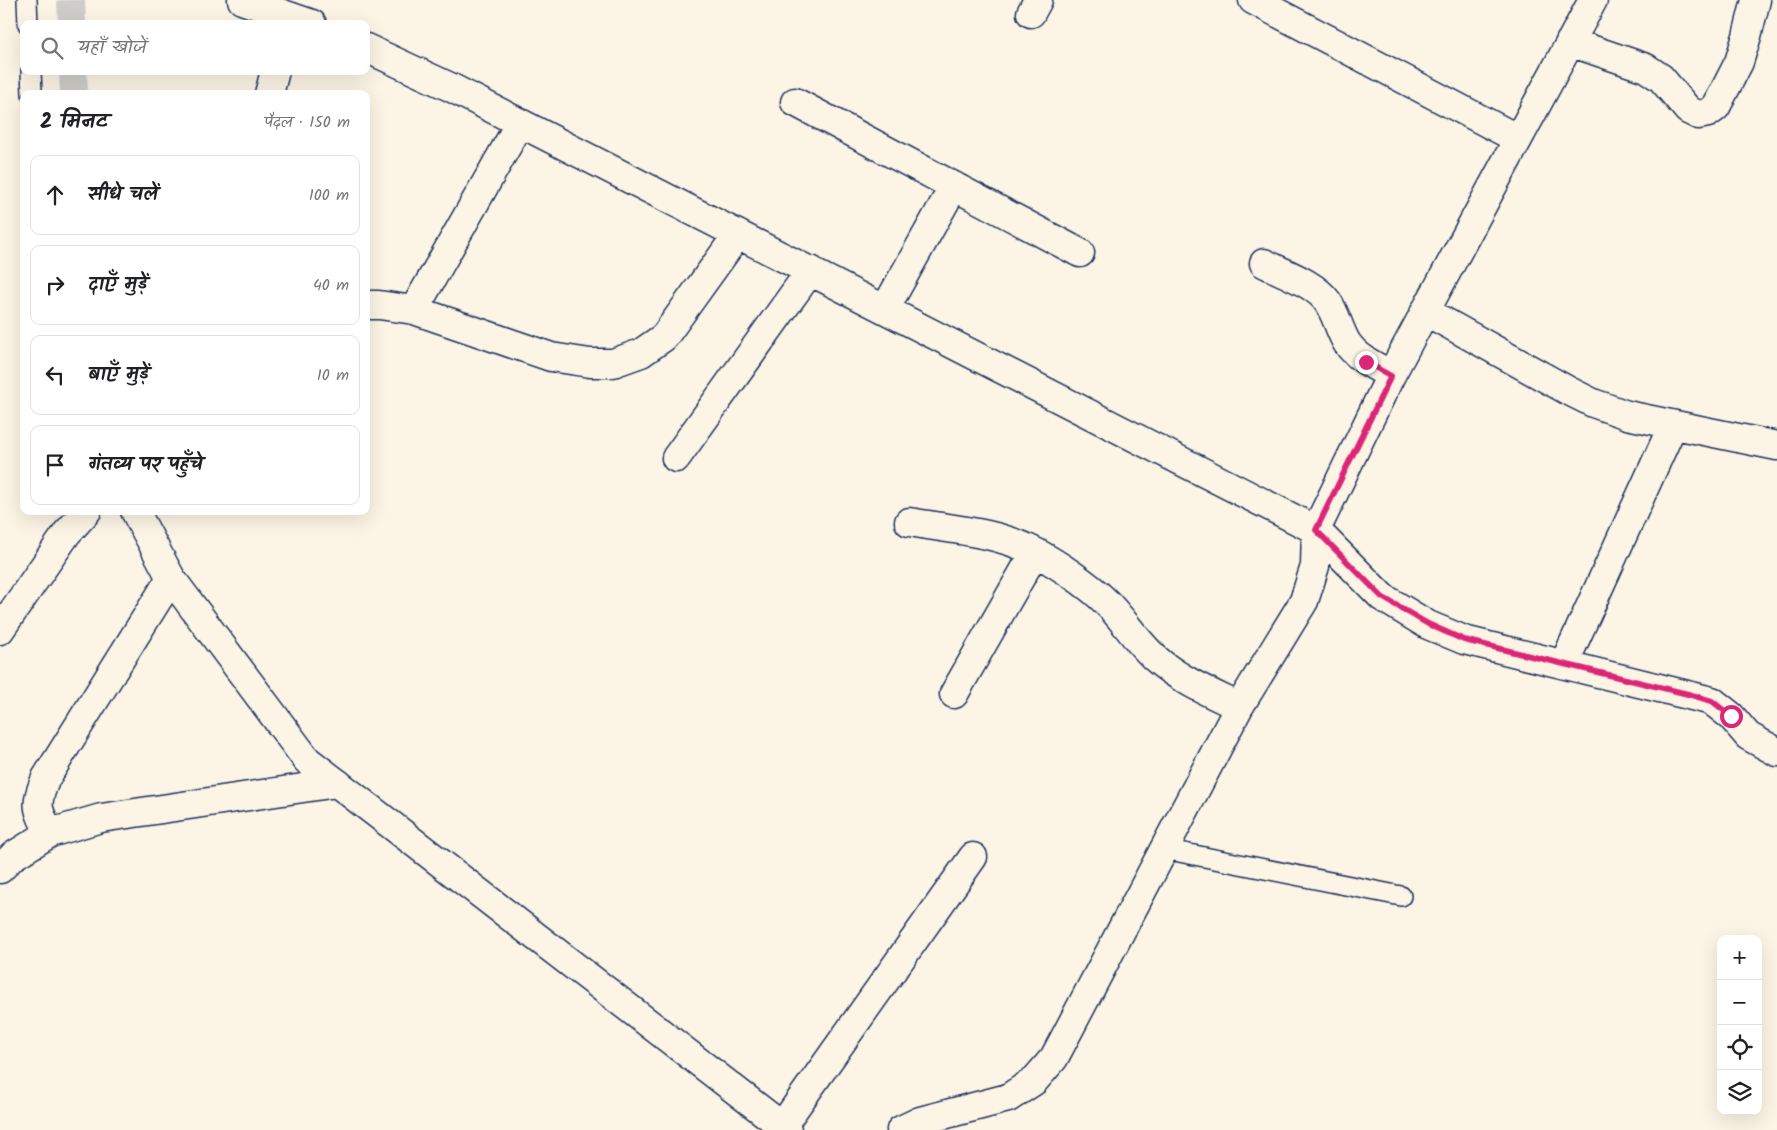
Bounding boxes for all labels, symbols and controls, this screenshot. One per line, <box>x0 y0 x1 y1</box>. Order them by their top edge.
search box <box>20 20 370 75</box>
text: यहाँ खोजें <box>78 33 147 63</box>
icon: search <box>38 34 66 62</box>
text: 2 मिनट <box>40 106 108 139</box>
text: पैदल · 150 m <box>264 110 350 135</box>
text: सीधे चलें <box>88 180 158 210</box>
icon: ahead <box>41 181 69 209</box>
text: 100 m <box>309 183 349 208</box>
text: दाएँ मुड़ें <box>88 270 147 300</box>
icon: right <box>41 271 69 299</box>
text: 40 m <box>313 273 349 298</box>
route end <box>1355 351 1378 374</box>
text: बाएँ मुड़ें <box>88 360 149 390</box>
icon: left <box>41 361 69 389</box>
text: 10 m <box>317 363 349 388</box>
text: गंतव्य पर पहुँचे <box>88 450 203 480</box>
icon: arrive <box>41 451 69 479</box>
route start <box>1720 705 1743 728</box>
map controls <box>1717 935 1762 1115</box>
button: + <box>1717 935 1762 980</box>
button: − <box>1717 980 1762 1025</box>
button: locate <box>1717 1025 1762 1070</box>
button: layers <box>1717 1070 1762 1115</box>

